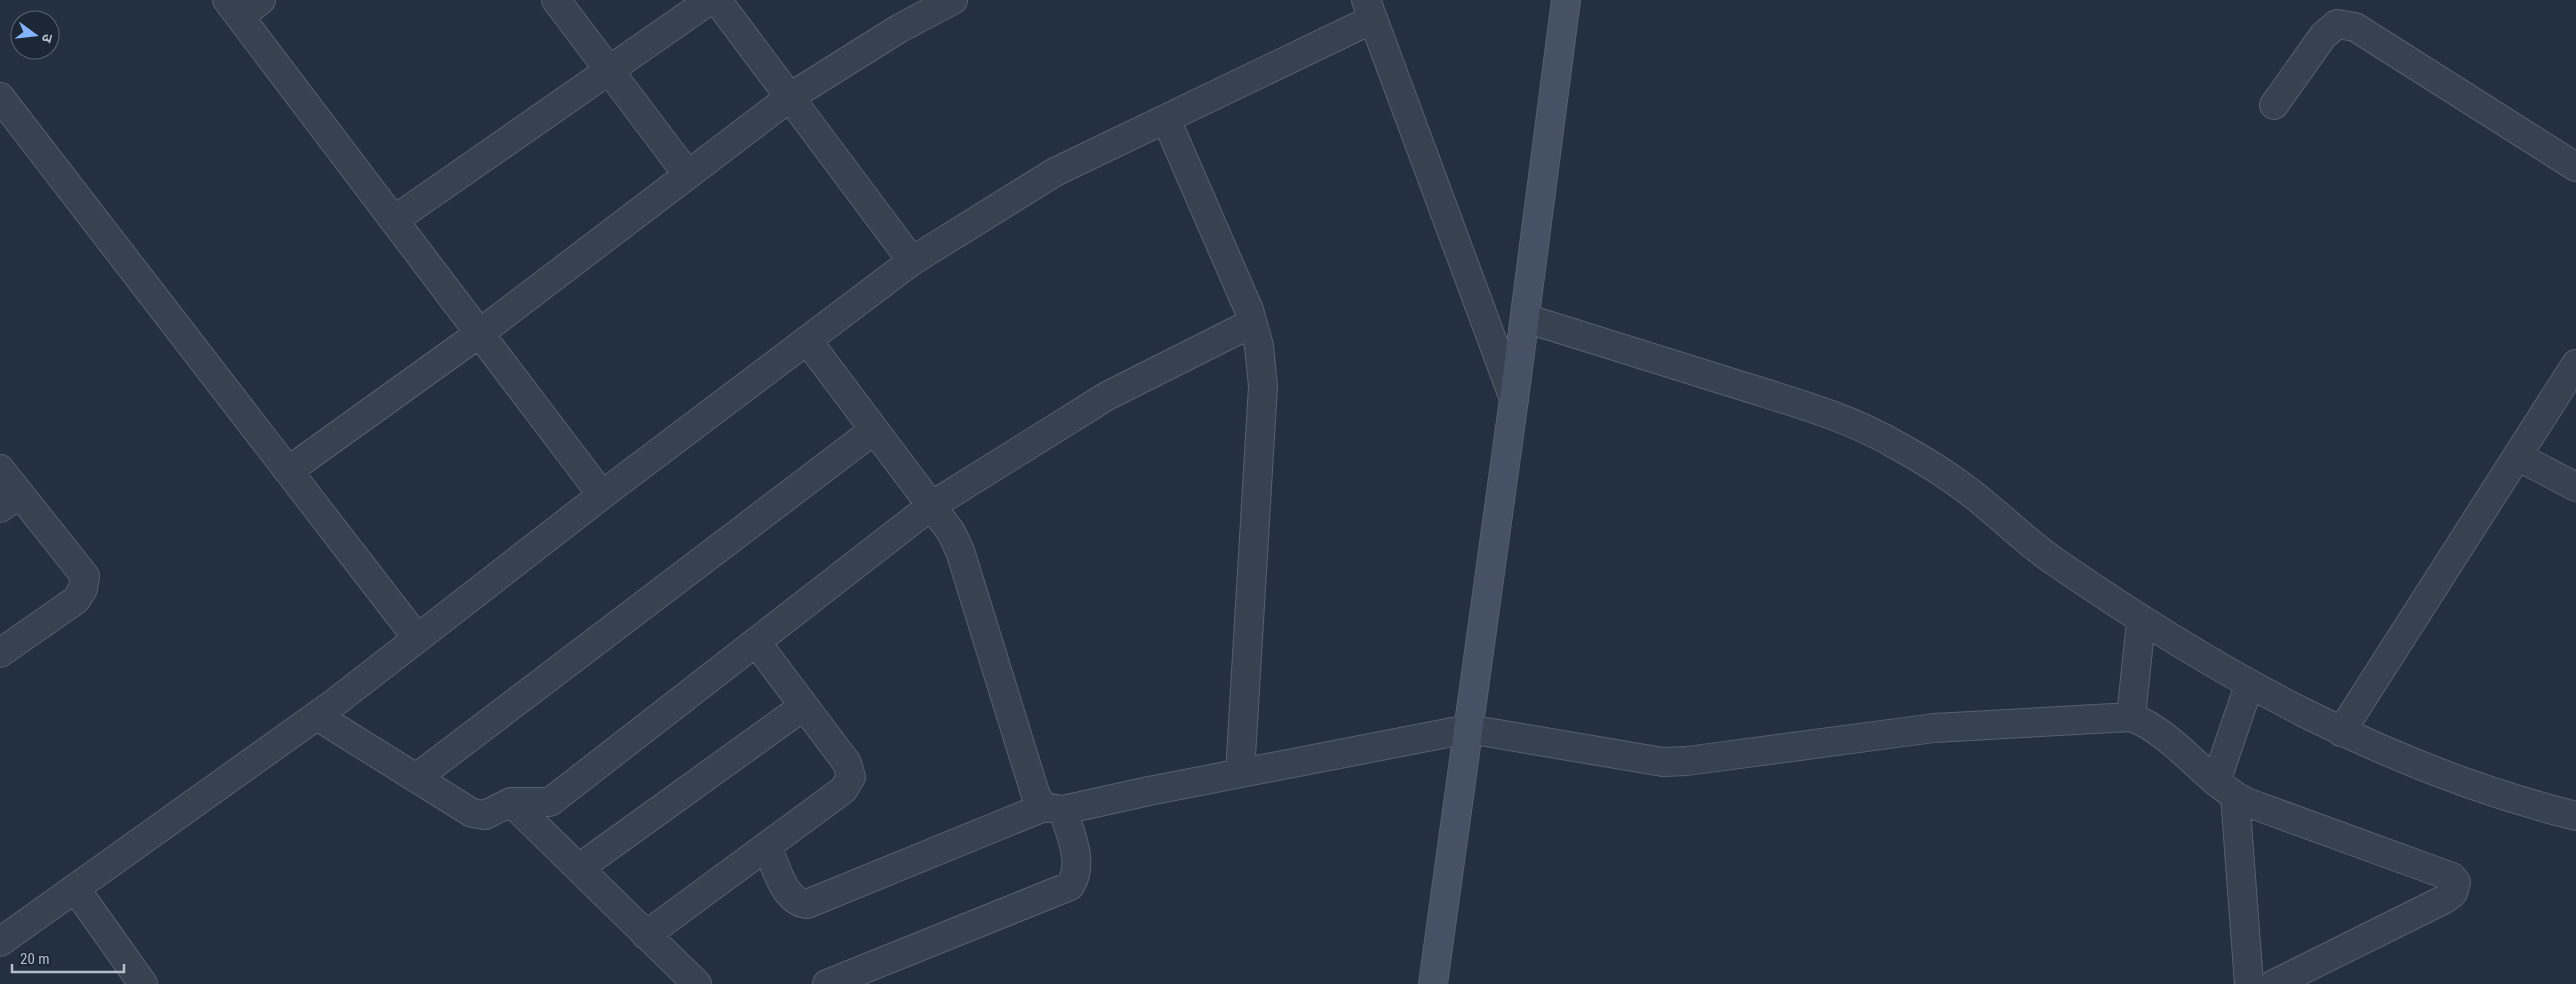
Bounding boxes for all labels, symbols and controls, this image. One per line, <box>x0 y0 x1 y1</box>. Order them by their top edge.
north arrow <box>10 10 60 60</box>
text: उ <box>39 32 56 45</box>
scale bar <box>12 942 125 974</box>
text: 20 m <box>20 950 50 968</box>

